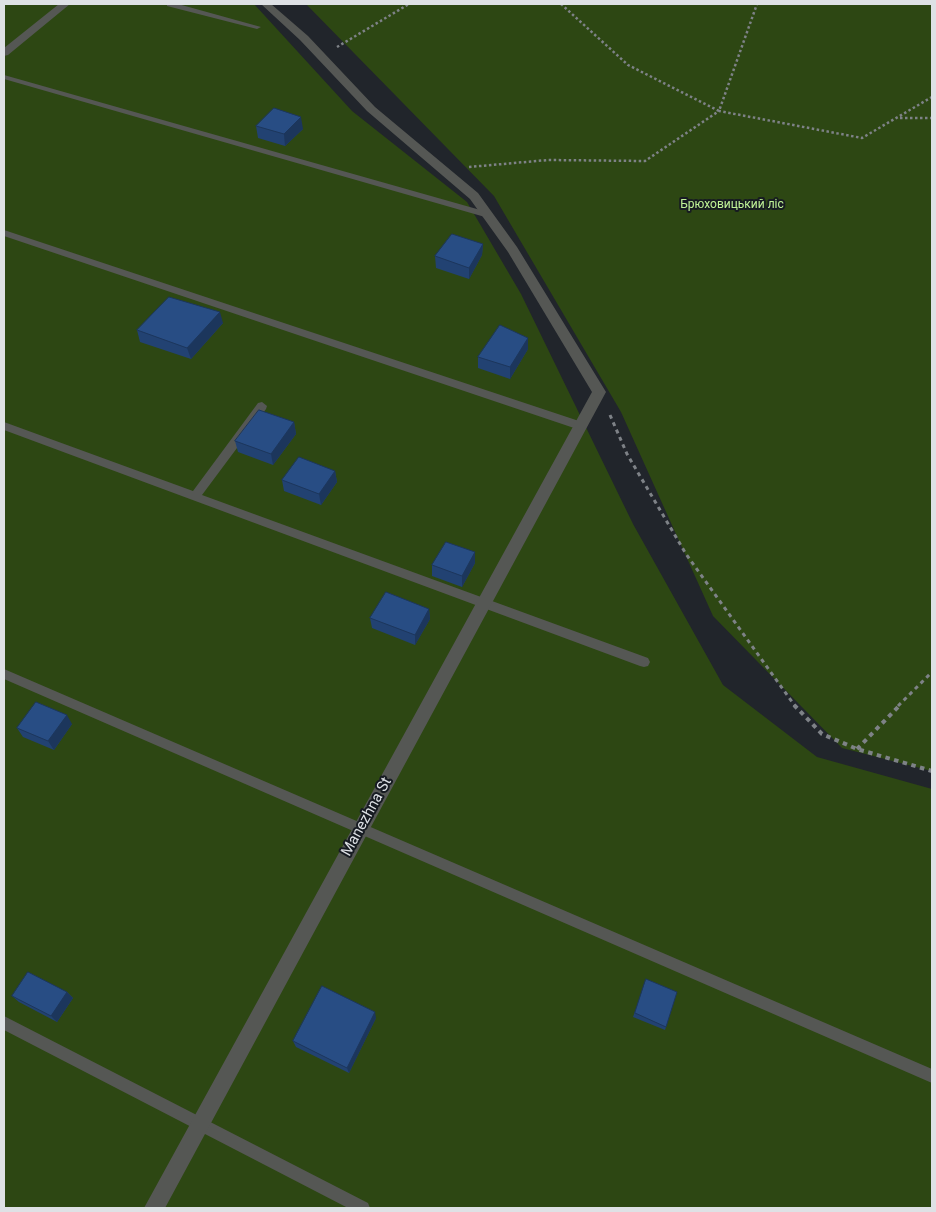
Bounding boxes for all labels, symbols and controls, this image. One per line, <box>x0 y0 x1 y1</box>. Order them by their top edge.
park label: Брюховицький ліс <box>680 198 784 212</box>
street label: Manezhna St <box>338 775 396 859</box>

